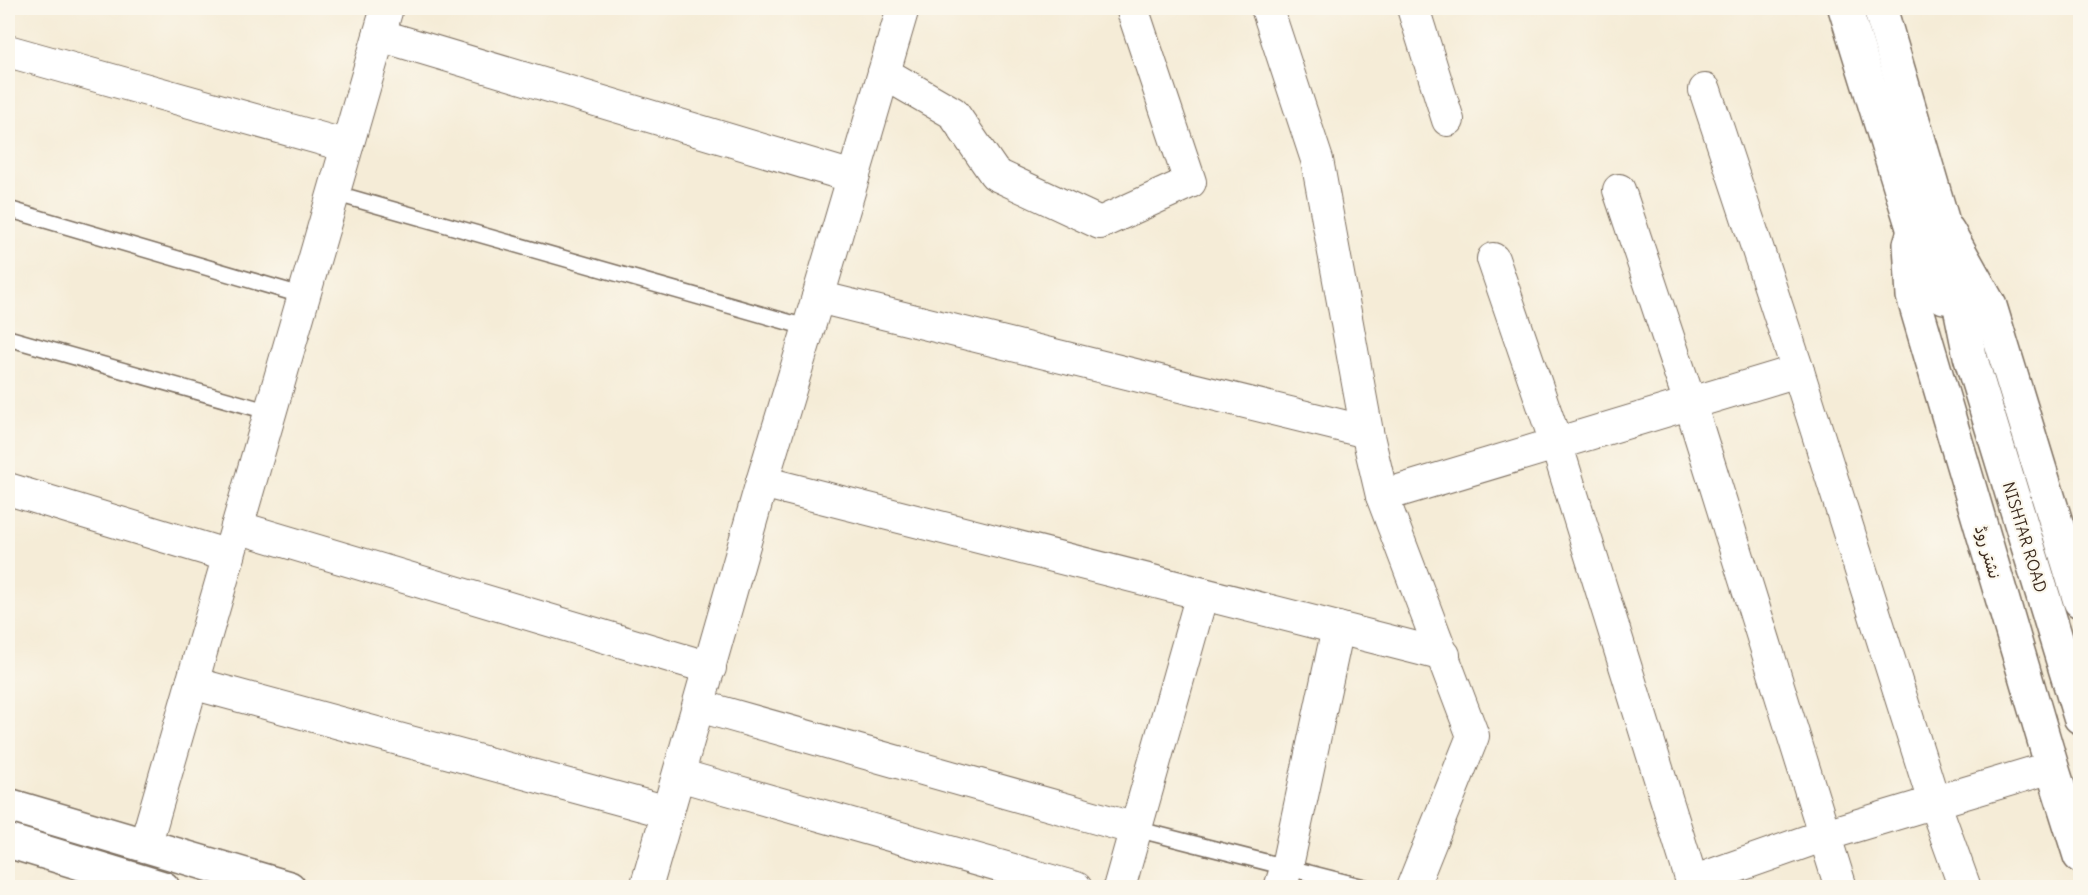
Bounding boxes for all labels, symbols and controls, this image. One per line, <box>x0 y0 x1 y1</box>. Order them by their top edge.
street label: NISHTAR ROAD <box>1999 479 2051 595</box>
street label: نشتر روڈ <box>1971 523 2005 581</box>

